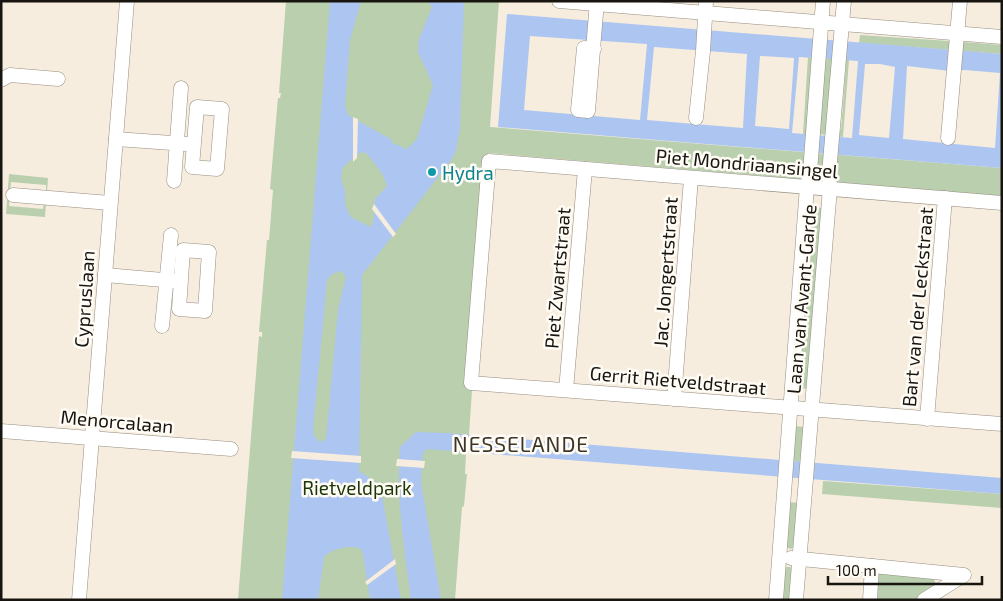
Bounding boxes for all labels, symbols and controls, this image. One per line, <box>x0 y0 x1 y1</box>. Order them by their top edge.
street label: Piet Mondriaansingel <box>655 144 839 182</box>
place label: Hydra <box>442 161 494 184</box>
marker: Hydra <box>426 166 438 178</box>
street label: Jac. Jongertstraat <box>648 196 682 348</box>
street label: Laan van Avant-Garde <box>781 203 821 395</box>
street label: Piet Zwartstraat <box>539 206 575 350</box>
street label: Bart van der Leckstraat <box>897 206 937 408</box>
street label: Cypruslaan <box>69 250 99 348</box>
street label: Gerrit Rietveldstraat <box>589 361 767 399</box>
street label: Menorcalaan <box>60 405 174 437</box>
district label: NESSELANDE <box>453 431 589 456</box>
park label: Rietveldpark <box>302 476 412 499</box>
scale bar <box>828 554 982 586</box>
text: 100 m <box>836 561 877 579</box>

